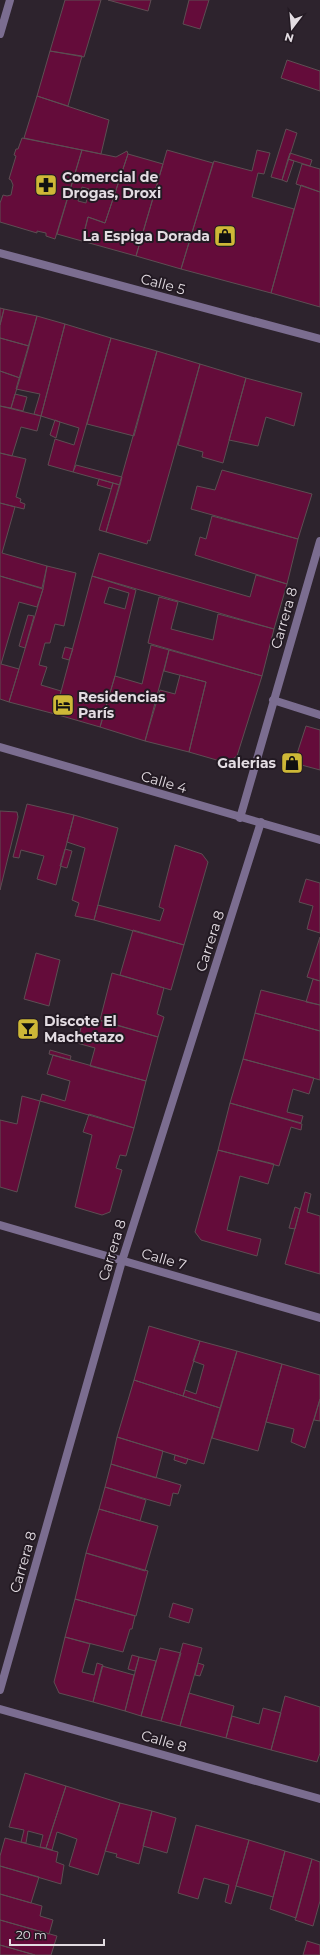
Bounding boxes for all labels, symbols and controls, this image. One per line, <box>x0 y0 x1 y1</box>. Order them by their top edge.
north arrow <box>272 8 312 48</box>
text: N <box>283 30 295 46</box>
place label: Comercial de Drogas, Droxi <box>62 168 161 202</box>
pharmacy icon: Comercial de Drogas, Droxi <box>33 172 59 198</box>
shop icon: La Espiga Dorada <box>212 223 238 249</box>
place label: La Espiga Dorada <box>83 227 210 245</box>
street label: Calle 5 <box>139 269 187 299</box>
street label: Carrera 8 <box>267 585 301 651</box>
place label: Residencias París <box>78 688 166 722</box>
hotel icon: Residencias París <box>50 692 76 718</box>
shop icon: Galerias <box>279 750 305 776</box>
place label: Galerias <box>217 754 277 772</box>
street label: Calle 4 <box>139 767 190 797</box>
street label: Carrera 8 <box>192 908 228 974</box>
place label: Discote El Machetazo <box>44 1012 124 1046</box>
bar icon: Discote El Machetazo <box>15 1016 41 1042</box>
street label: Carrera 8 <box>94 1217 130 1283</box>
street label: Calle 7 <box>139 1244 189 1274</box>
street label: Carrera 8 <box>6 1529 40 1595</box>
street label: Calle 8 <box>139 1726 189 1756</box>
scale bar <box>10 1921 104 1947</box>
text: 20 m <box>16 1927 47 1942</box>

